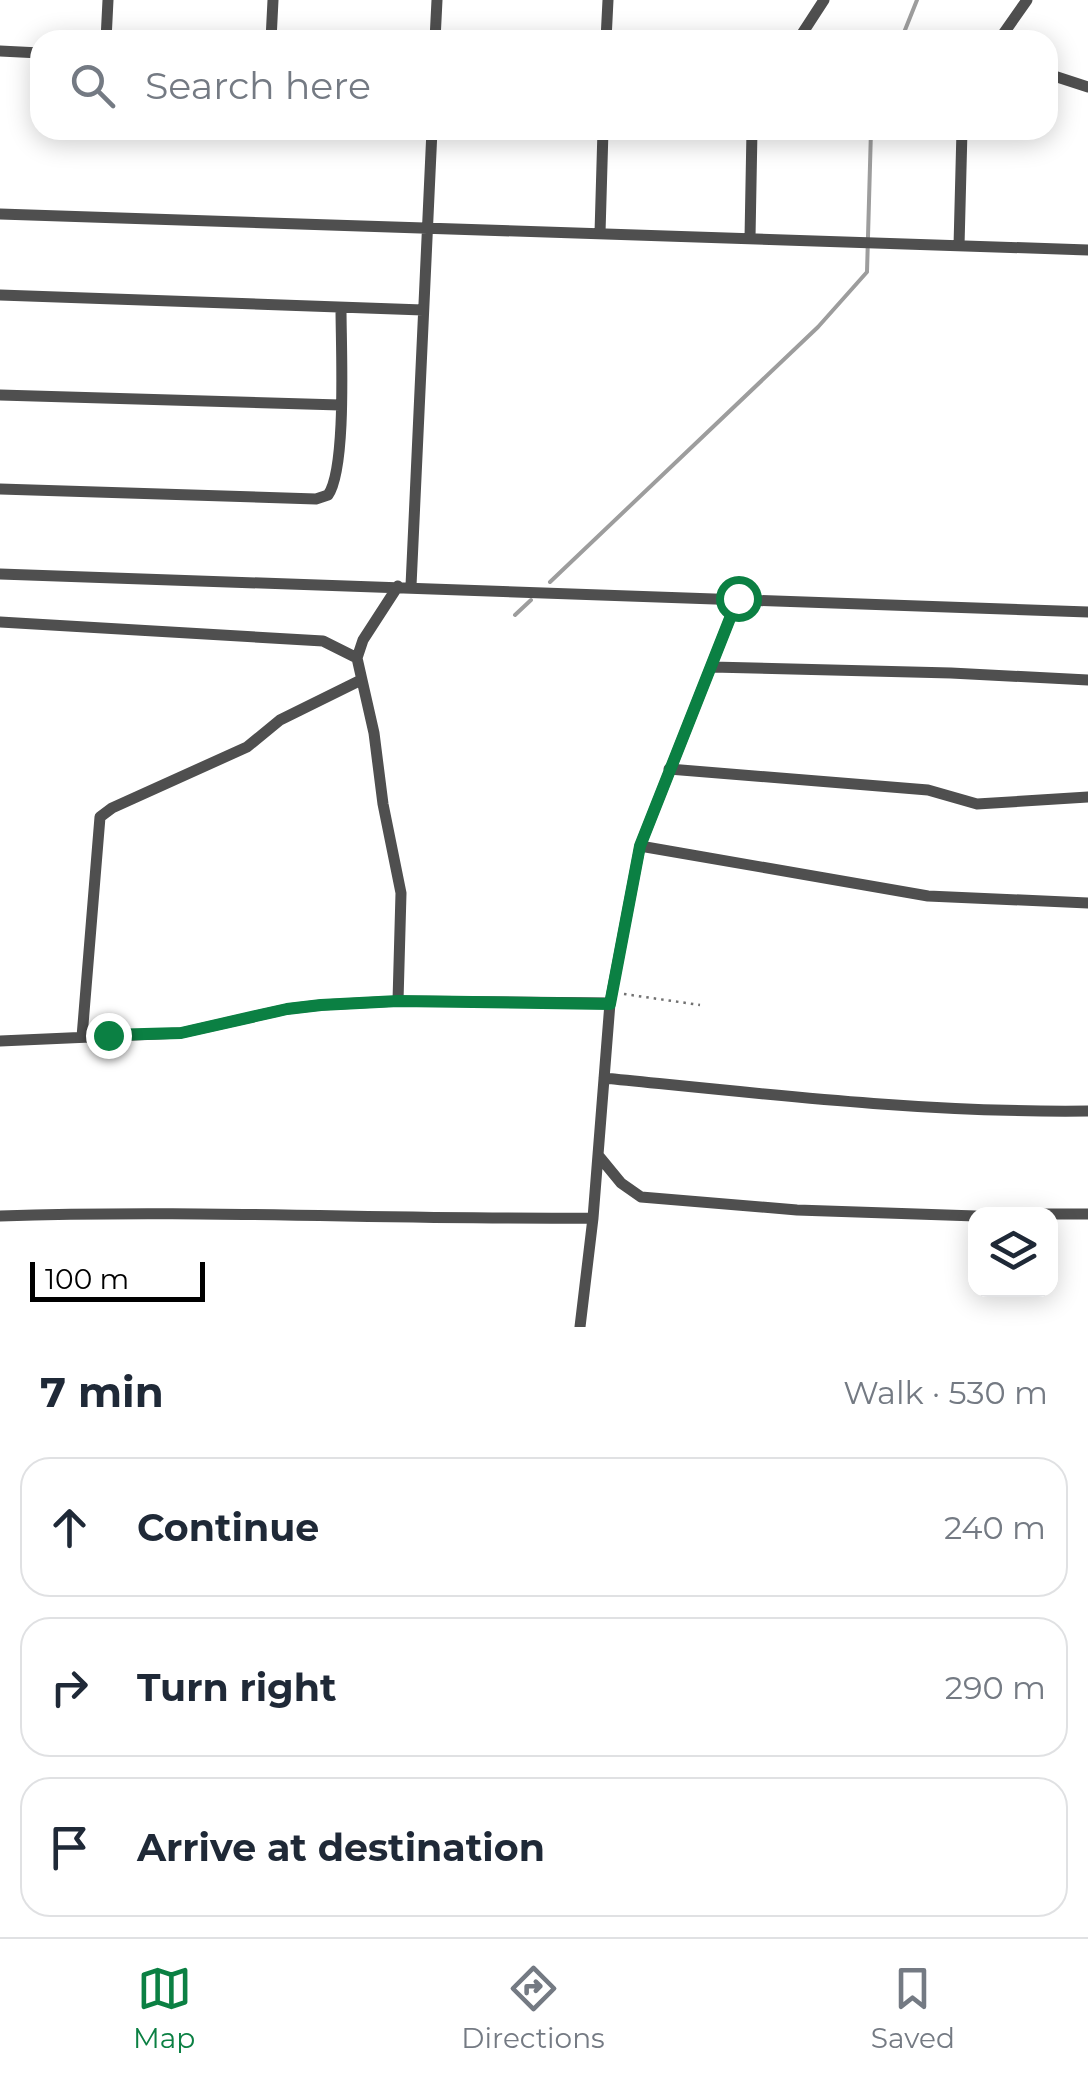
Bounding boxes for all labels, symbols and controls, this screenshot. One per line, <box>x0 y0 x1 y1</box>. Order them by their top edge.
search box <box>30 30 1058 140</box>
icon: search <box>65 58 120 113</box>
text: Search here <box>145 62 371 109</box>
route start <box>716 576 762 622</box>
route end <box>86 1013 132 1059</box>
map controls <box>968 1207 1058 1297</box>
button: layers <box>968 1207 1058 1297</box>
scale bar <box>30 1257 205 1302</box>
text: 100 m <box>45 1262 129 1296</box>
text: 7 min <box>40 1366 164 1418</box>
text: Walk · 530 m <box>843 1373 1048 1412</box>
icon: ahead <box>42 1500 97 1555</box>
text: Continue <box>137 1504 319 1551</box>
text: 240 m <box>944 1508 1046 1547</box>
icon: right <box>42 1660 97 1715</box>
text: Turn right <box>137 1664 336 1711</box>
text: 290 m <box>945 1668 1046 1707</box>
icon: arrive <box>42 1820 97 1875</box>
text: Arrive at destination <box>137 1824 545 1871</box>
tab: Map <box>133 1961 195 2055</box>
tab: Directions <box>461 1961 605 2055</box>
tab: Saved <box>871 1961 955 2055</box>

